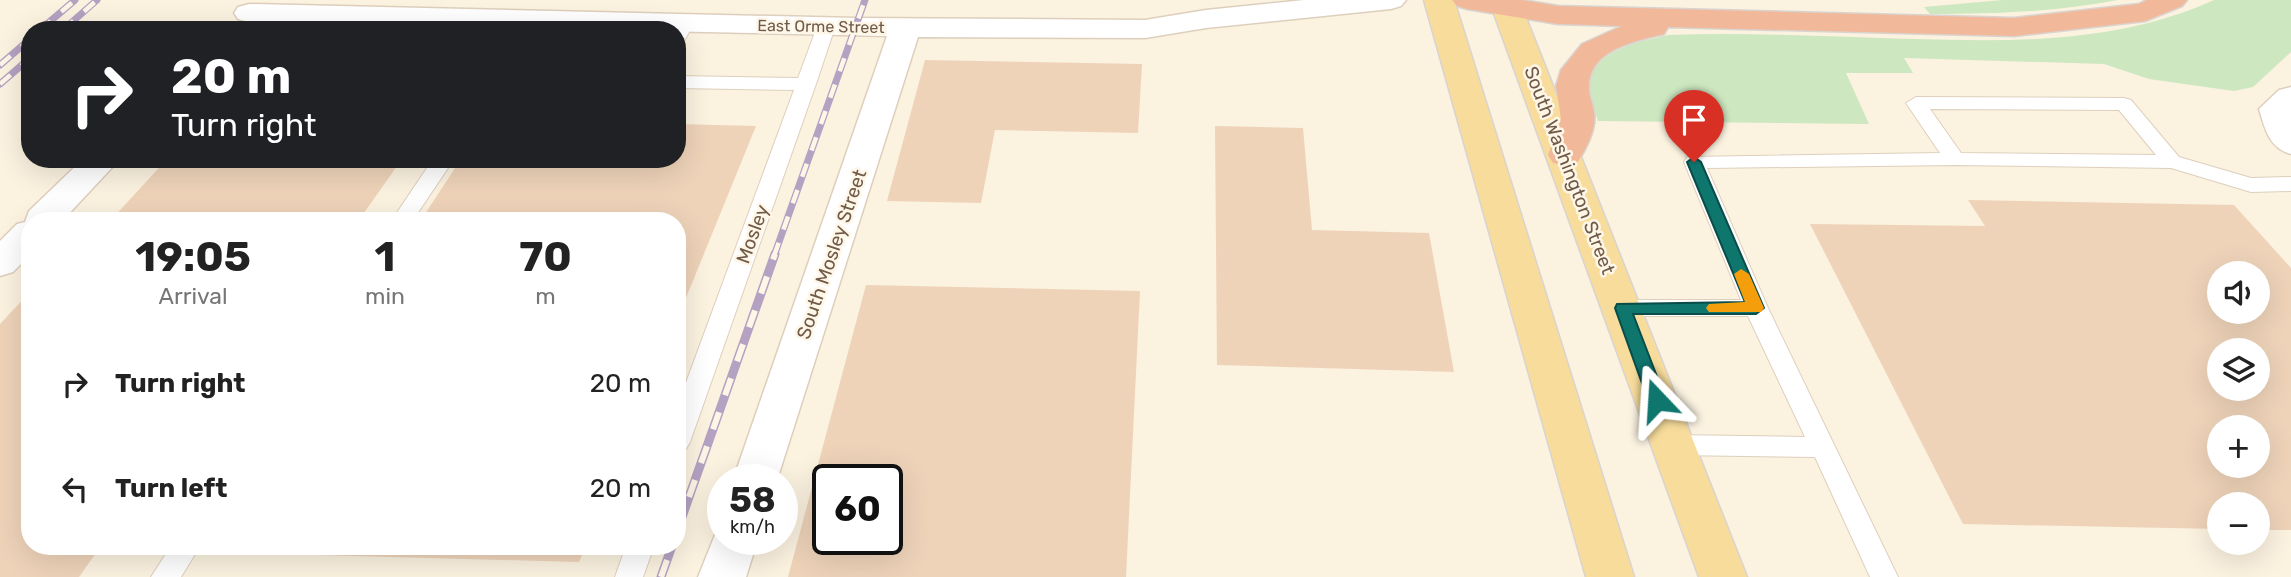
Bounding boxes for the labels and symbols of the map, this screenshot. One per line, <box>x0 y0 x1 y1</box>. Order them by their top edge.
street label: East Orme Street <box>757 16 885 37</box>
street label: South Washington Street <box>1519 63 1620 278</box>
pin <box>1664 90 1724 162</box>
street label: South Mosley Street <box>792 166 871 342</box>
street label: Mosley <box>731 202 774 267</box>
position arrow <box>1620 363 1694 437</box>
speed limit sign: 60 <box>812 464 903 555</box>

